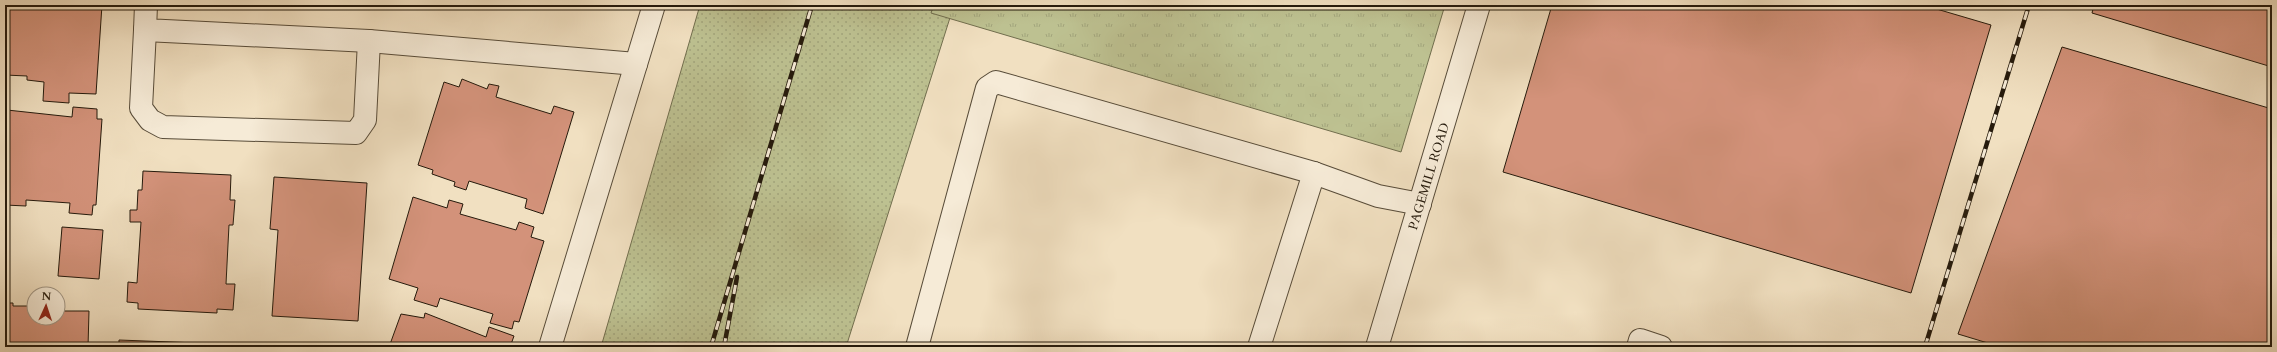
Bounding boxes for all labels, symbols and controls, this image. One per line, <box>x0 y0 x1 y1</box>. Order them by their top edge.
street label: PAGEMILL ROAD <box>1404 120 1454 232</box>
north arrow <box>26 286 66 326</box>
text: N <box>41 289 52 304</box>

